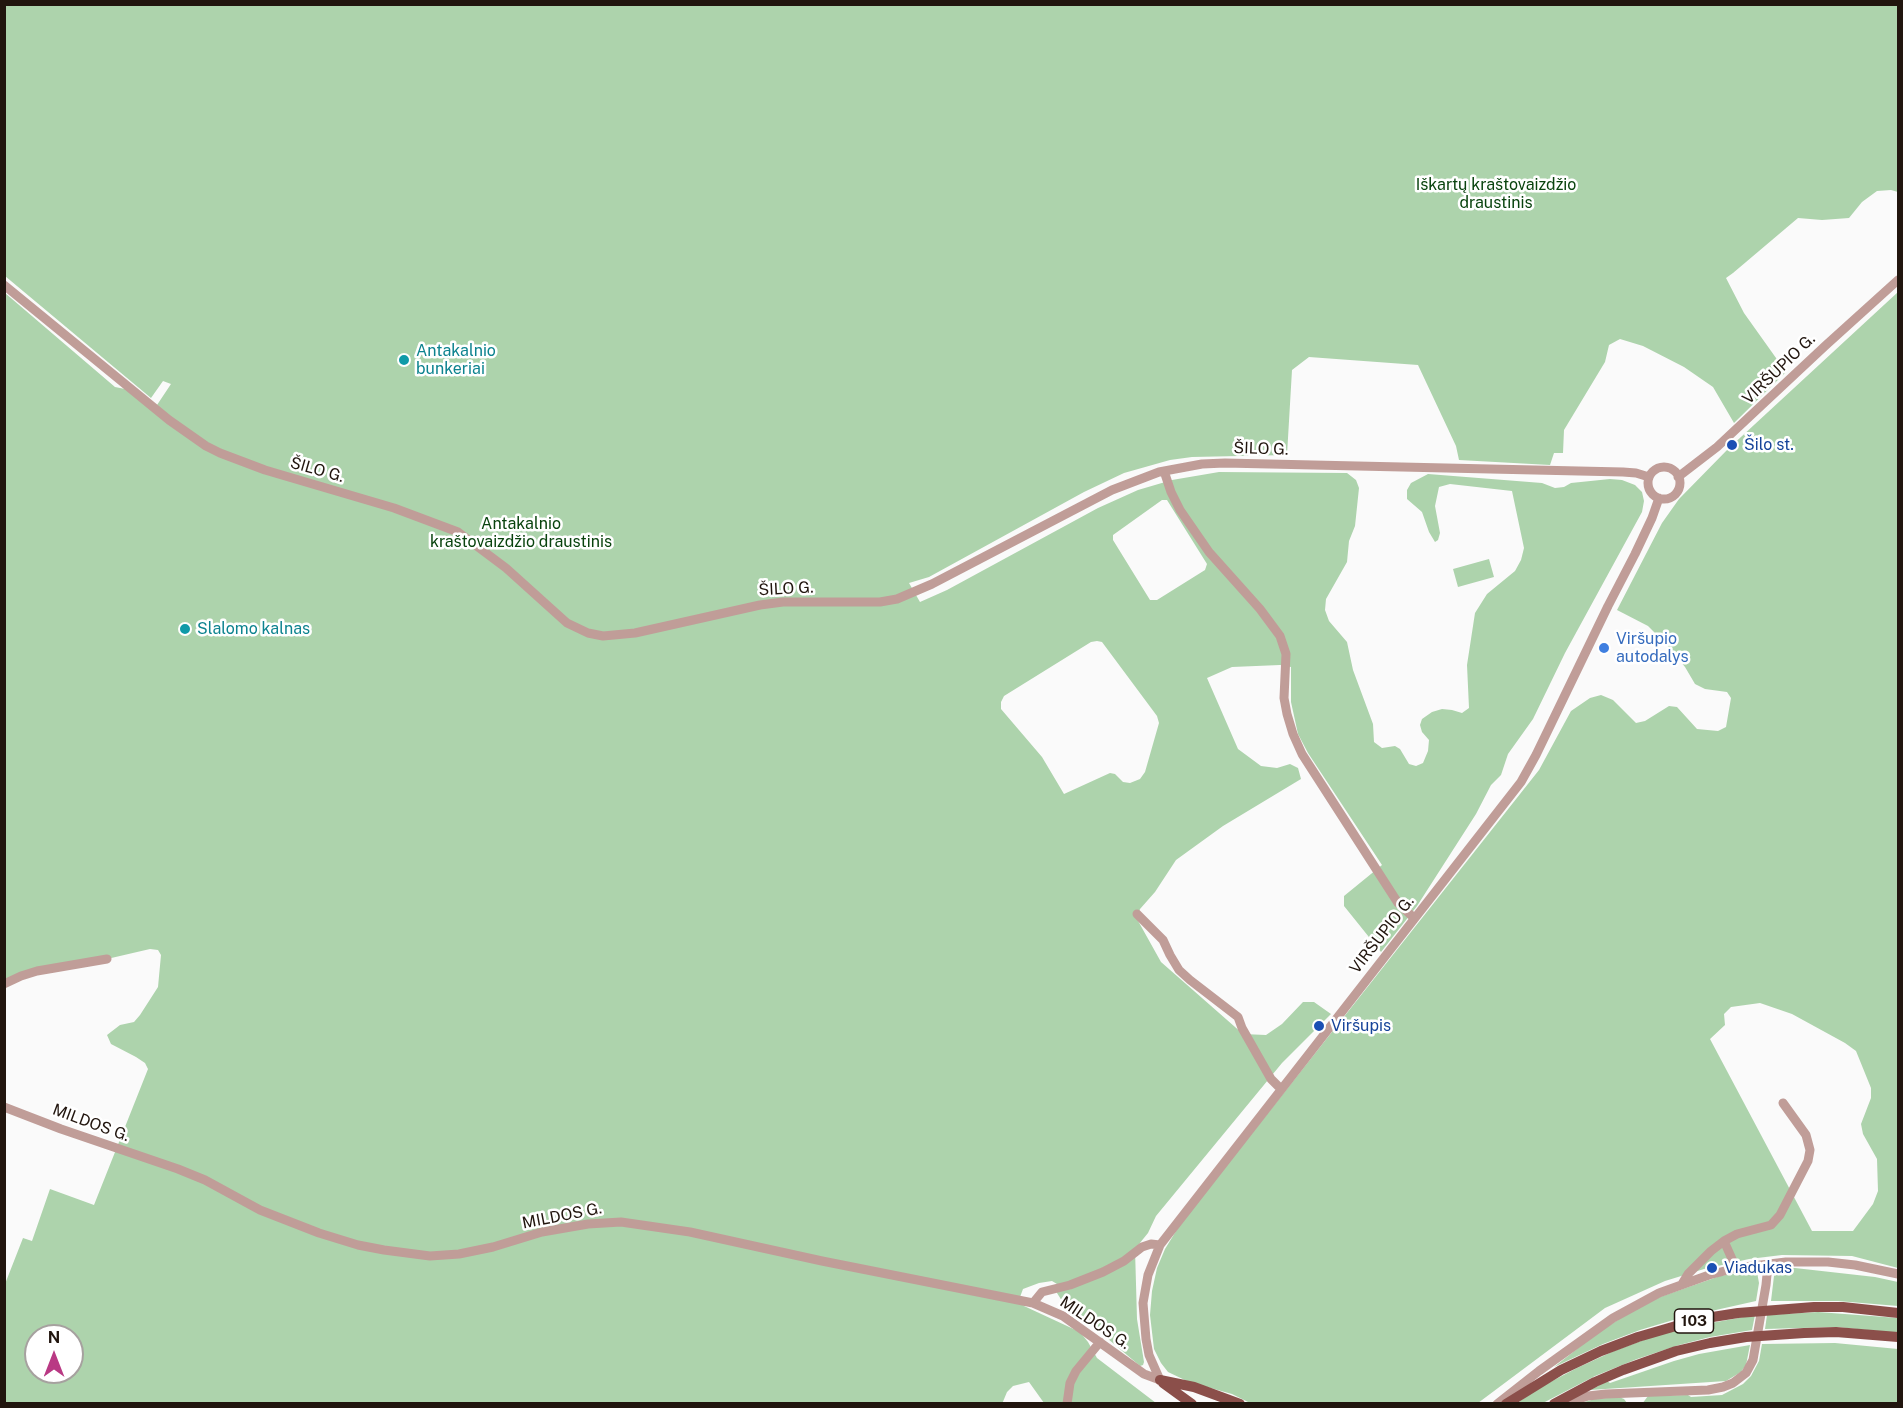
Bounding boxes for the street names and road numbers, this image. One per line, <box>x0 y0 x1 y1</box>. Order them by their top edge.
street label: VIRŠUPIO G. <box>1739 330 1819 408</box>
street label: ŠILO G. <box>1233 438 1289 460</box>
street label: ŠILO G. <box>288 453 346 487</box>
street label: ŠILO G. <box>758 578 814 600</box>
street label: VIRŠUPIO G. <box>1346 892 1418 978</box>
street label: MILDOS G. <box>50 1100 132 1146</box>
street label: MILDOS G. <box>521 1199 603 1233</box>
street label: MILDOS G. <box>1056 1292 1134 1354</box>
road number: 103 <box>1674 1309 1714 1333</box>

